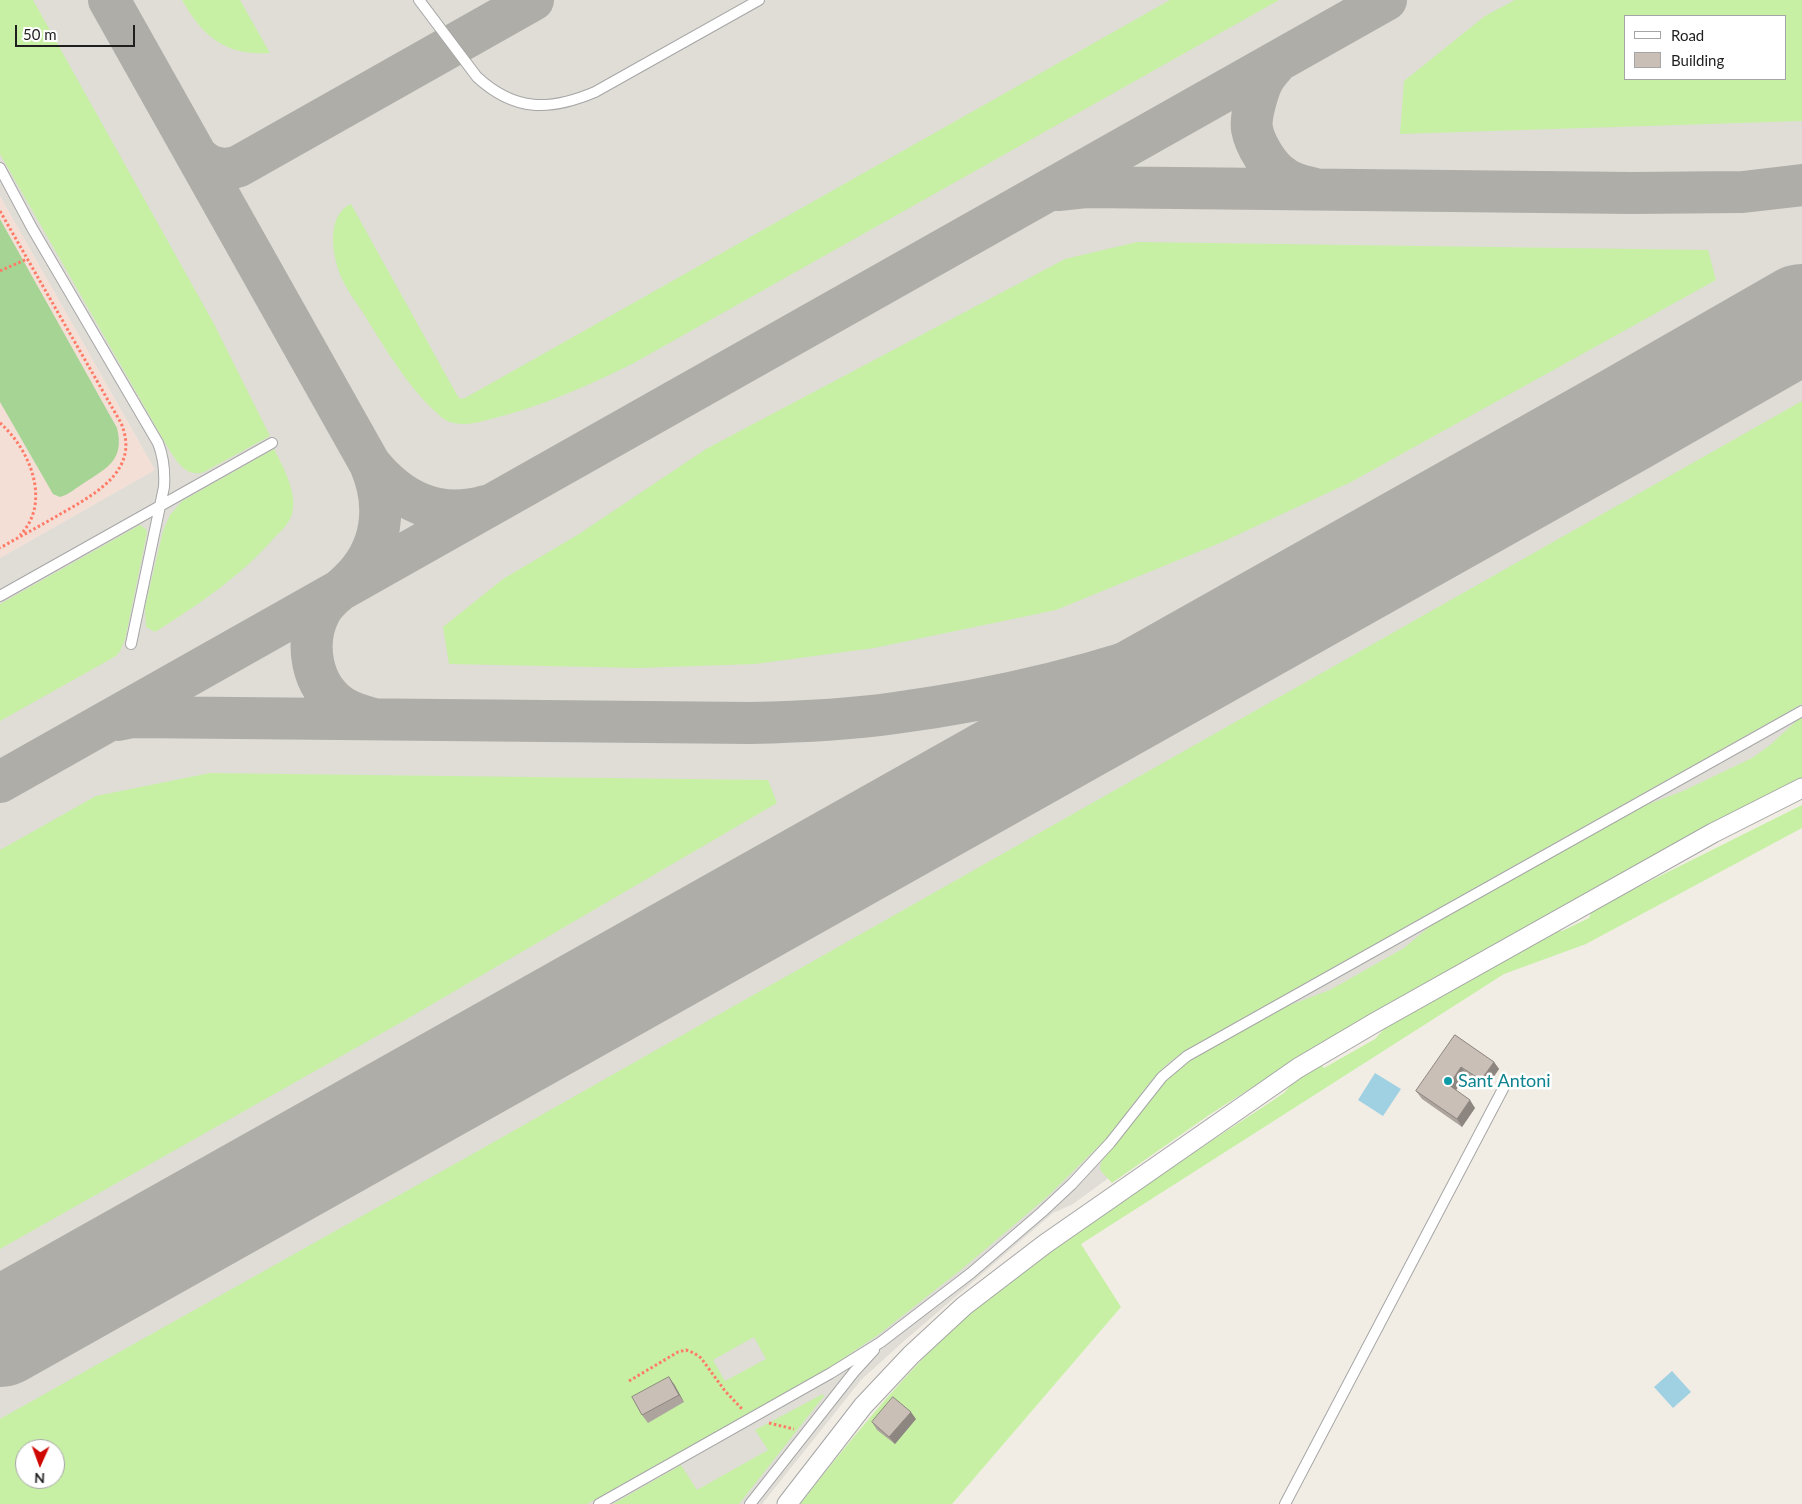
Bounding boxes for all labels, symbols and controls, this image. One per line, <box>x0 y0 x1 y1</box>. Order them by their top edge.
scale bar <box>18 15 138 47</box>
legend <box>1624 15 1787 80</box>
text: 50 m <box>23 25 57 43</box>
text: Road <box>1671 26 1704 44</box>
text: Building <box>1671 51 1724 69</box>
place label: Sant Antoni <box>1458 1070 1551 1092</box>
marker: Sant Antoni <box>1442 1075 1454 1087</box>
north arrow <box>15 1439 65 1489</box>
text: N <box>34 1470 45 1487</box>

